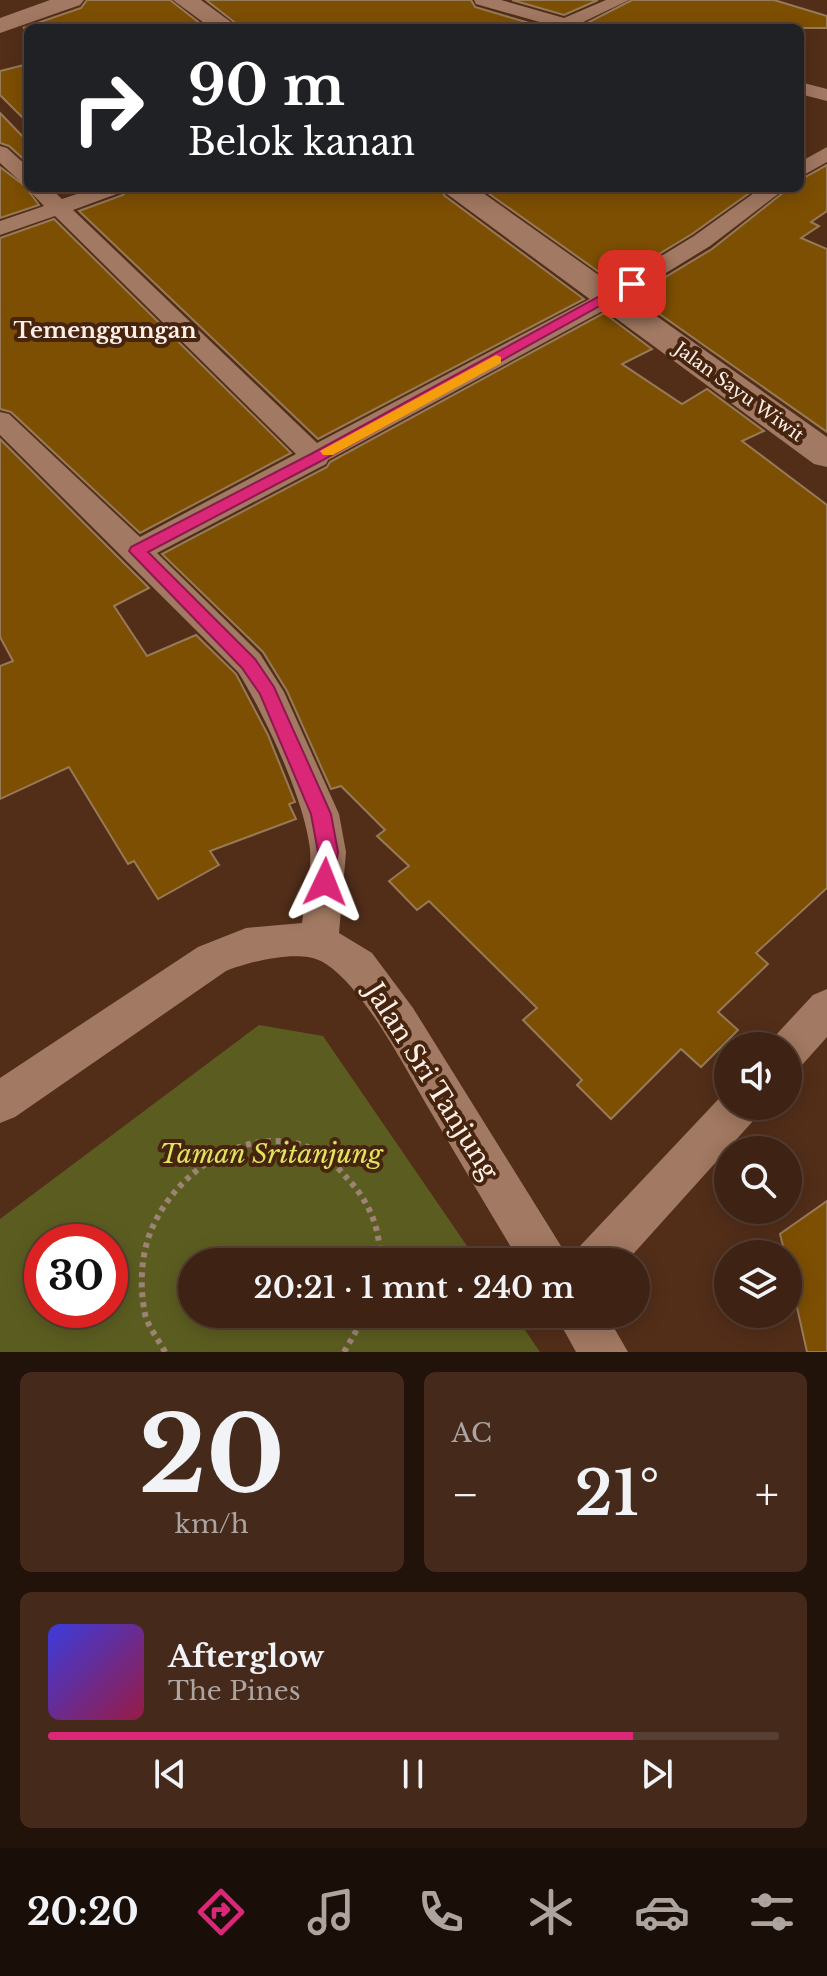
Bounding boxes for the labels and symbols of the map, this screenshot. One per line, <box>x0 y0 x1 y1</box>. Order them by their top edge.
pin <box>598 250 666 318</box>
district label: Temenggungan <box>14 317 196 344</box>
street label: Jalan Sayu Wiwit <box>668 337 808 446</box>
position arrow <box>283 840 367 924</box>
street label: Jalan Sri Tanjung <box>357 974 506 1186</box>
park label: Taman Sritanjung <box>159 1138 384 1170</box>
speed limit sign: 30 <box>24 1224 128 1328</box>

